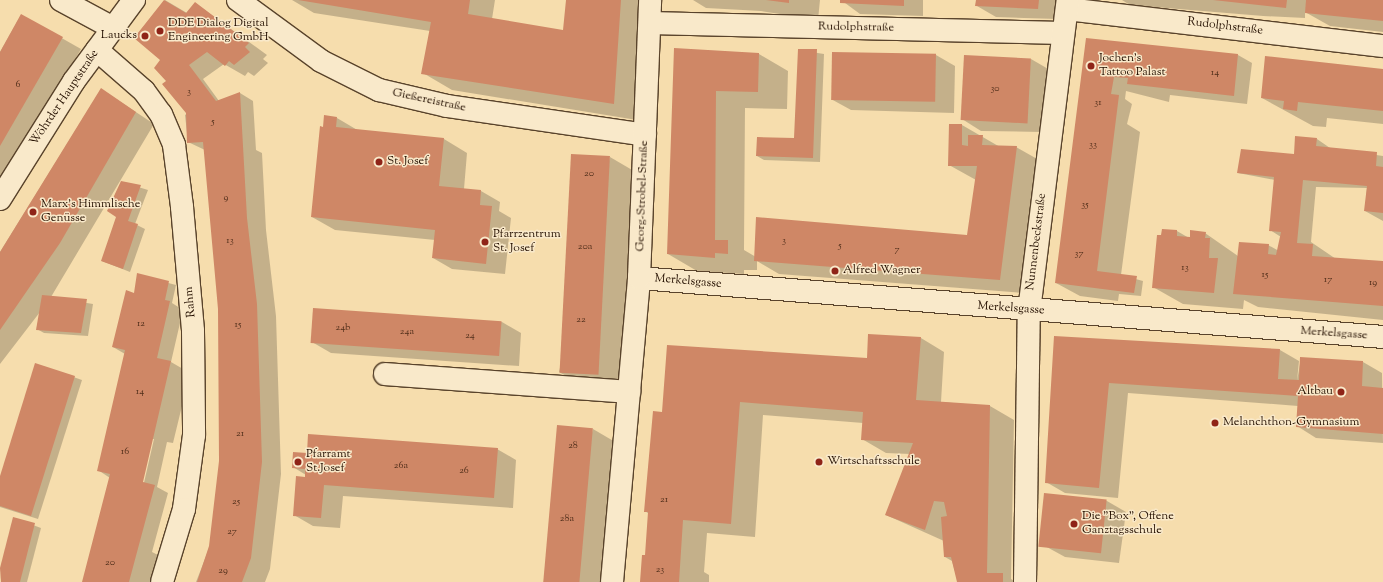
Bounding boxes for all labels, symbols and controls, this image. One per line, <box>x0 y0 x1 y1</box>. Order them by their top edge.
street label: Rudolphstraße <box>1186 15 1264 39</box>
place label: DDE Dialog Digital Engineering GmbH <box>168 17 269 45</box>
street label: Rudolphstraße <box>818 20 894 36</box>
marker: DDE Dialog Digital Engineering GmbH <box>155 26 165 36</box>
place label: Laucks <box>101 29 137 43</box>
marker: Laucks <box>140 31 150 41</box>
street label: Wöhrder Hauptstraße <box>28 47 102 149</box>
place label: Jochen's Tattoo Palast <box>1099 52 1166 80</box>
marker: Jochen's Tattoo Palast <box>1086 61 1096 71</box>
house number: 14 <box>1211 67 1219 79</box>
house number: 6 <box>16 79 20 91</box>
house number: 30 <box>990 83 1000 95</box>
house number: 3 <box>187 86 191 98</box>
street label: Gießereistraße <box>391 86 467 116</box>
house number: 31 <box>1094 97 1102 109</box>
house number: 5 <box>211 116 215 128</box>
house number: 33 <box>1089 139 1097 151</box>
street label: Georg-Strobel-Straße <box>634 140 652 252</box>
place label: St. Josef <box>387 155 428 169</box>
marker: St. Josef <box>374 157 384 167</box>
house number: 20 <box>584 168 594 180</box>
house number: 9 <box>224 192 228 204</box>
street label: Nunnenbeckstraße <box>1024 193 1050 291</box>
place label: Marx's Himmlische Genüsse <box>41 198 140 226</box>
house number: 35 <box>1081 199 1089 211</box>
marker: Marx's Himmlische Genüsse <box>28 207 38 217</box>
place label: Pfarrzentrum St. Josef <box>493 228 561 256</box>
house number: 13 <box>226 235 234 247</box>
house number: 3 <box>782 235 786 247</box>
marker: Pfarrzentrum St. Josef <box>480 237 490 247</box>
house number: 5 <box>838 240 842 252</box>
house number: 20a <box>578 241 592 253</box>
house number: 7 <box>894 244 900 256</box>
house number: 37 <box>1074 248 1084 260</box>
house number: 13 <box>1181 262 1189 274</box>
place label: Alfred Wagner <box>843 264 921 278</box>
marker: Alfred Wagner <box>830 266 840 276</box>
house number: 15 <box>1262 269 1268 281</box>
street label: Merkelsgasse <box>654 272 722 292</box>
house number: 17 <box>1324 274 1332 286</box>
house number: 19 <box>1369 277 1377 289</box>
street label: Rahm <box>182 286 200 318</box>
street label: Merkelsgasse <box>977 299 1045 319</box>
house number: 22 <box>576 314 586 326</box>
house number: 12 <box>137 318 145 330</box>
house number: 15 <box>235 319 241 331</box>
house number: 24b <box>335 322 351 334</box>
street label: Merkelsgasse <box>1300 324 1368 344</box>
house number: 24a <box>400 326 414 338</box>
house number: 24 <box>465 330 475 342</box>
place label: Altbau <box>1297 385 1333 399</box>
house number: 14 <box>136 386 144 398</box>
marker: Altbau <box>1336 387 1346 397</box>
place label: Melanchthon-Gymnasium <box>1223 416 1359 430</box>
marker: Melanchthon-Gymnasium <box>1210 418 1220 428</box>
house number: 21 <box>236 428 244 440</box>
house number: 28 <box>568 440 578 452</box>
house number: 16 <box>121 446 129 458</box>
place label: Pfarramt St.Josef <box>306 448 351 476</box>
place label: Wirtschaftsschule <box>827 455 920 469</box>
marker: Pfarramt St.Josef <box>293 457 303 467</box>
marker: Wirtschaftsschule <box>814 457 824 467</box>
house number: 26a <box>394 460 408 472</box>
house number: 26 <box>459 465 469 477</box>
house number: 21 <box>660 494 668 506</box>
house number: 25 <box>232 496 240 508</box>
place label: Die "Box", Offene Ganztagsschule <box>1082 510 1174 538</box>
house number: 28a <box>560 513 574 525</box>
marker: Die "Box", Offene Ganztagsschule <box>1069 519 1079 529</box>
house number: 27 <box>227 526 237 538</box>
house number: 20 <box>105 557 115 569</box>
house number: 23 <box>656 564 664 576</box>
house number: 29 <box>218 565 228 577</box>

